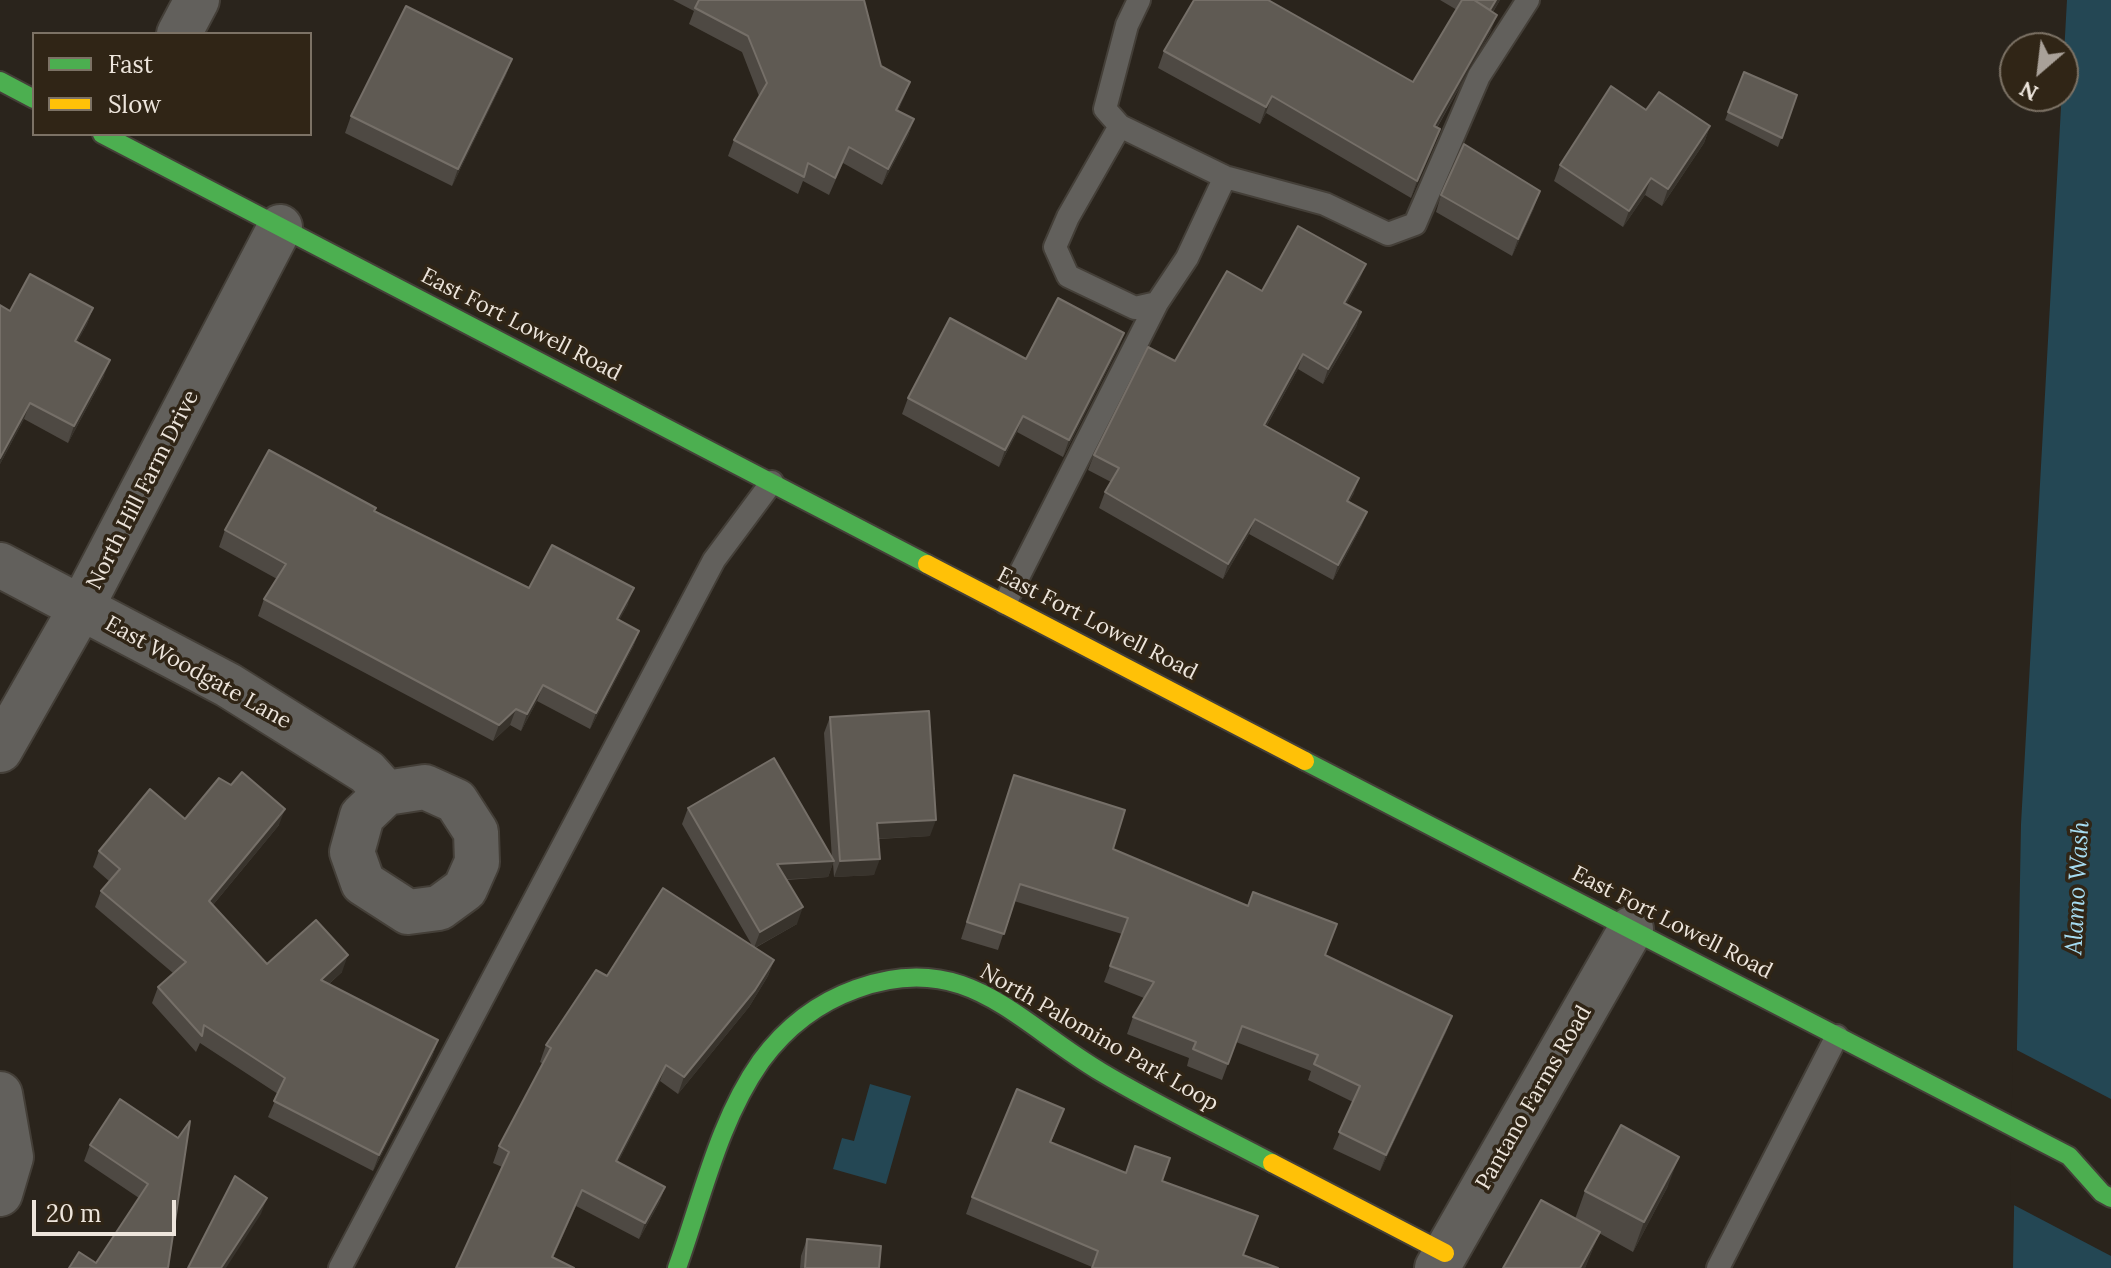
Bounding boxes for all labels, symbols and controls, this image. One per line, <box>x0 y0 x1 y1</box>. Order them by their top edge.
legend <box>32 32 312 136</box>
north arrow <box>1999 32 2079 112</box>
text: Fast <box>108 49 153 80</box>
text: N <box>2015 75 2043 108</box>
text: Slow <box>108 89 161 120</box>
street label: East Fort Lowell Road <box>416 263 626 387</box>
street label: North Hill Farm Drive <box>81 386 205 594</box>
street label: East Fort Lowell Road <box>992 562 1202 686</box>
street label: East Woodgate Lane <box>100 611 296 735</box>
water label: Alamo Wash <box>2060 820 2096 956</box>
street label: East Fort Lowell Road <box>1567 861 1777 985</box>
street label: North Palomino Park Loop <box>975 959 1223 1117</box>
street label: Pantano Farms Road <box>1470 1001 1598 1195</box>
scale bar <box>36 1184 180 1234</box>
text: 20 m <box>46 1198 102 1229</box>

